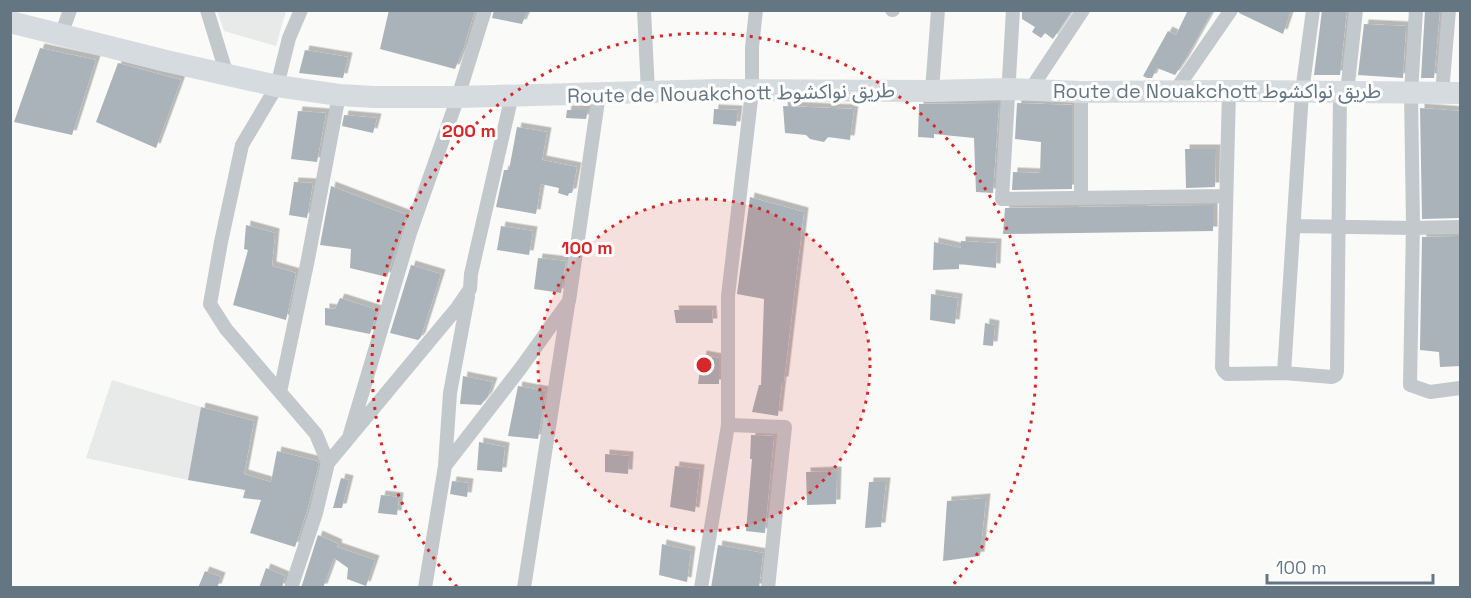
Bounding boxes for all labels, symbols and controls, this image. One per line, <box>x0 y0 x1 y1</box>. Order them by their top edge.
street label: Route de Nouakchott طريق نواكشوط <box>567 77 895 109</box>
street label: Route de Nouakchott طريق نواكشوط <box>1053 78 1381 104</box>
text: 200 m <box>442 119 496 142</box>
text: 100 m <box>561 236 613 259</box>
centre of rings <box>694 355 714 375</box>
scale bar <box>1267 547 1434 585</box>
text: 100 m <box>1276 556 1327 579</box>

